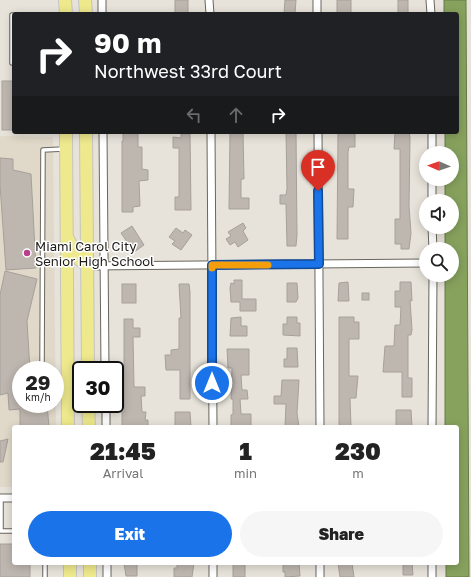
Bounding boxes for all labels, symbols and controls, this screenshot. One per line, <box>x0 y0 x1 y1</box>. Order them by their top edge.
text: 90 m <box>94 26 161 59</box>
icon: right <box>28 28 80 80</box>
text: Northwest 33rd Court <box>94 60 282 82</box>
icon: left <box>183 104 205 126</box>
icon: ahead <box>225 104 247 126</box>
icon: right <box>267 104 289 126</box>
north arrow <box>419 146 459 186</box>
map controls <box>419 146 459 282</box>
pin <box>301 150 335 191</box>
icon: arrive <box>307 156 329 178</box>
button: sound <box>419 194 459 234</box>
place label: Miami Carol City Senior High School <box>35 238 154 269</box>
button: search <box>419 242 459 282</box>
marker: Miami Carol City Senior High School <box>22 248 32 258</box>
speed limit sign: 30 <box>72 361 124 413</box>
position arrow <box>191 362 233 404</box>
text: 29 <box>26 370 50 394</box>
text: km/h <box>25 391 51 403</box>
text: 21:45 <box>90 436 156 465</box>
text: 1 <box>239 436 252 465</box>
text: 230 <box>335 436 381 465</box>
text: Arrival <box>103 465 143 481</box>
text: min <box>234 465 257 481</box>
text: m <box>352 465 364 481</box>
button: Exit <box>28 511 232 557</box>
button: Share <box>240 511 443 557</box>

